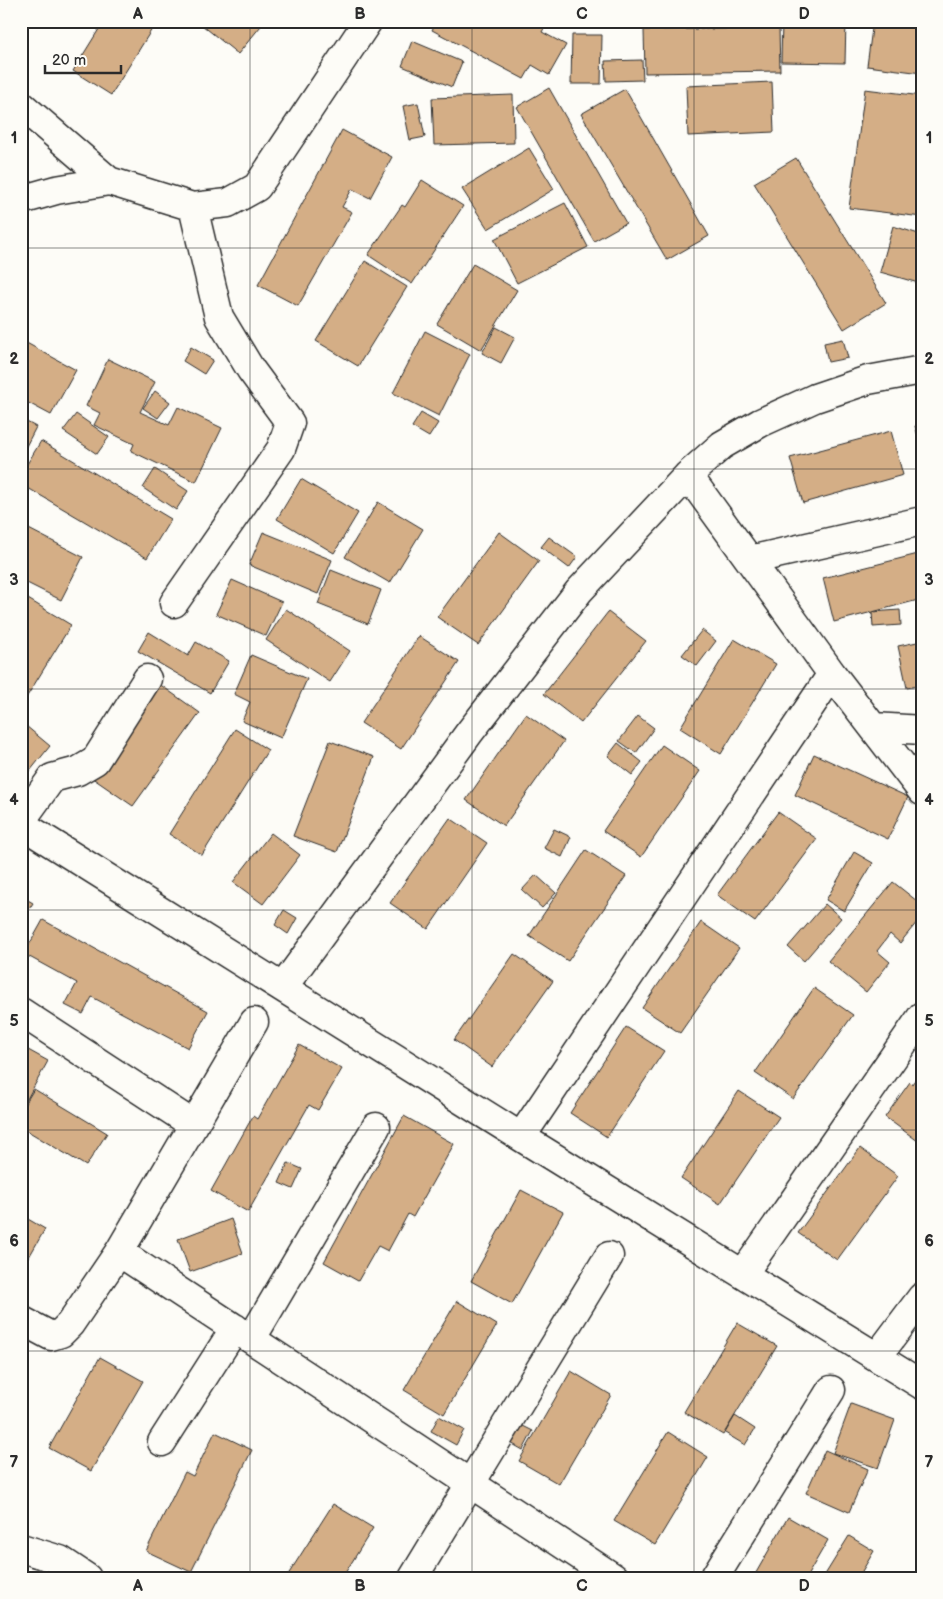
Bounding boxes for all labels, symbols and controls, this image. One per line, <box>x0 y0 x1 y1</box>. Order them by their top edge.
text: A <box>132 5 143 24</box>
text: B <box>354 5 366 24</box>
text: C <box>576 5 588 24</box>
text: D <box>798 5 810 24</box>
scale bar <box>45 42 121 74</box>
text: 20 m <box>52 51 86 70</box>
text: 1 <box>11 129 17 148</box>
text: 1 <box>926 129 932 148</box>
text: 2 <box>9 350 19 369</box>
text: 2 <box>924 350 934 369</box>
text: 3 <box>9 571 19 590</box>
text: 3 <box>924 571 934 590</box>
text: 4 <box>9 791 19 810</box>
text: 4 <box>924 791 934 810</box>
text: 5 <box>9 1012 19 1031</box>
text: 5 <box>924 1012 934 1031</box>
text: 6 <box>9 1232 19 1251</box>
text: 6 <box>924 1232 934 1251</box>
text: 7 <box>10 1453 19 1472</box>
text: 7 <box>925 1453 934 1472</box>
text: A <box>132 1577 143 1596</box>
text: B <box>354 1577 366 1596</box>
text: C <box>576 1577 588 1596</box>
text: D <box>798 1577 810 1596</box>

